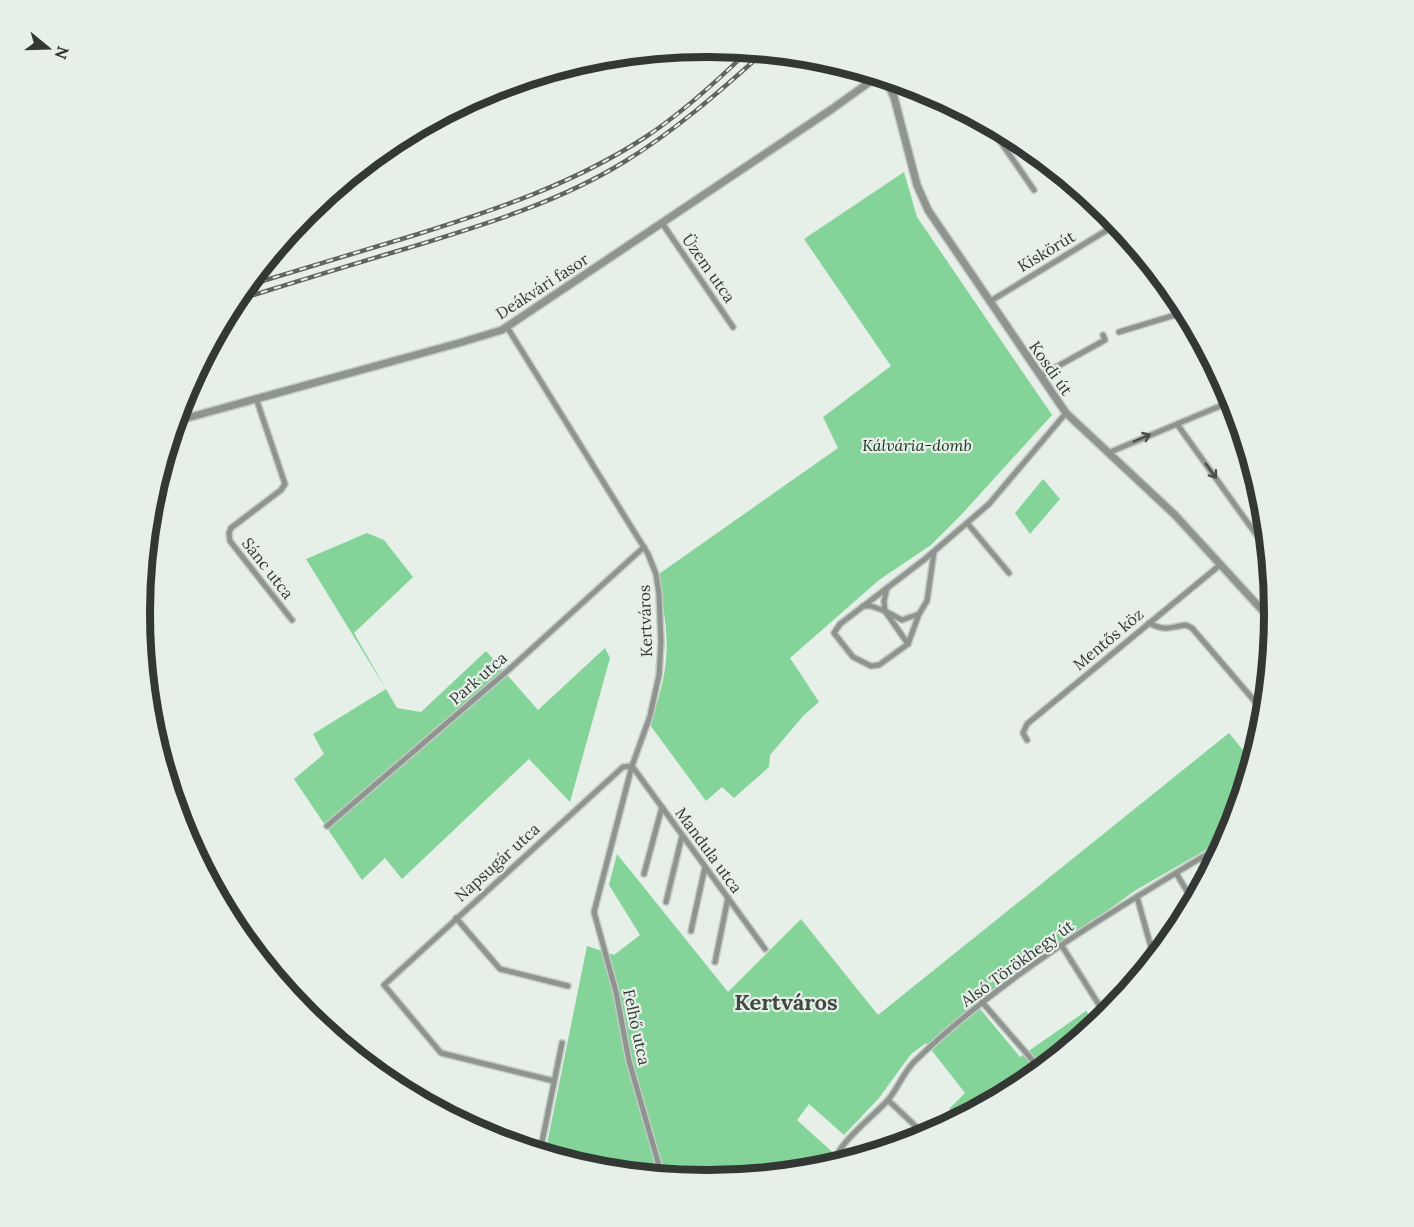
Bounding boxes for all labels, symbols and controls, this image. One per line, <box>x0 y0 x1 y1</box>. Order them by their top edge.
north arrow <box>18 18 78 78</box>
text: N <box>51 44 74 62</box>
street label: Kiskörút <box>1014 226 1079 276</box>
street label: Üzem utca <box>678 230 740 306</box>
street label: Deákvári fasor <box>492 249 592 323</box>
street label: Kosdi út <box>1025 337 1077 400</box>
one-way arrow <box>1133 432 1151 444</box>
park label: Kálvária-domb <box>862 435 972 455</box>
one-way arrow <box>1205 463 1217 479</box>
street label: Sánc utca <box>238 533 298 603</box>
street label: Kertváros <box>634 584 656 658</box>
street label: Mentős köz <box>1069 604 1147 674</box>
street label: Park utca <box>445 647 511 709</box>
street label: Mandula utca <box>671 803 747 897</box>
street label: Napsugár utca <box>450 819 544 905</box>
street label: Alsó Törökhegy út <box>956 915 1078 1011</box>
street label: Felhő utca <box>619 987 655 1067</box>
district label: Kertváros <box>734 988 838 1016</box>

